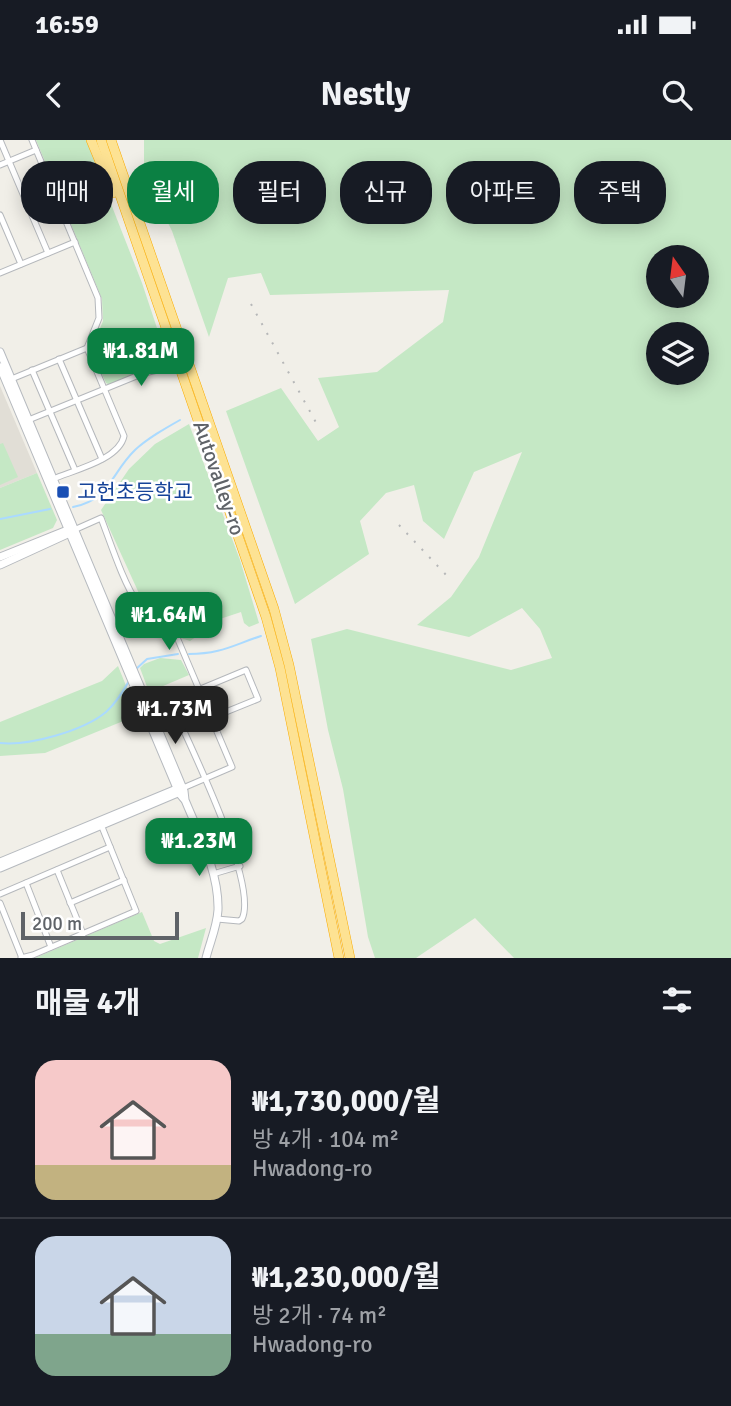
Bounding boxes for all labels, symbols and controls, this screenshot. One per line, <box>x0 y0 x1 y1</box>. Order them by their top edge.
text: 16:59 <box>35 9 99 41</box>
text: Nestly <box>321 75 410 114</box>
icon: back <box>35 76 73 114</box>
icon: search <box>658 76 696 114</box>
chip: 매매 <box>21 161 113 224</box>
chip: 월세 <box>127 161 219 224</box>
chip: 필터 <box>233 161 326 224</box>
chip: 신규 <box>340 161 432 224</box>
chip: 아파트 <box>446 161 560 224</box>
chip: 주택 <box>574 161 666 224</box>
north arrow <box>646 245 709 308</box>
map controls <box>646 245 709 385</box>
button: layers <box>646 322 709 385</box>
pin: ₩1.81M <box>84 328 198 388</box>
text: ₩1.81M <box>103 336 179 365</box>
street label: Autovalley-ro <box>187 417 251 539</box>
place label: 고헌초등학교 <box>77 479 193 505</box>
marker: 고헌초등학교 <box>55 484 71 500</box>
pin: ₩1.64M <box>112 592 226 652</box>
text: ₩1.64M <box>131 600 207 629</box>
pin: ₩1.73M <box>118 686 232 746</box>
text: ₩1.73M <box>137 694 213 723</box>
pin: ₩1.23M <box>142 818 256 878</box>
text: ₩1.23M <box>161 826 237 855</box>
scale bar <box>21 909 178 941</box>
text: 200 m <box>32 912 82 936</box>
icon: filters <box>658 981 696 1019</box>
text: 매물 4개 <box>35 985 141 1022</box>
text: ₩1,730,000/월 <box>252 1083 440 1120</box>
icon: home <box>91 1088 175 1172</box>
text: 방 4개 · 104 m² <box>252 1125 399 1154</box>
text: Hwadong-ro <box>252 1154 372 1183</box>
text: ₩1,230,000/월 <box>252 1259 440 1296</box>
icon: home <box>91 1264 175 1348</box>
text: 방 2개 · 74 m² <box>252 1301 387 1330</box>
text: Hwadong-ro <box>252 1330 372 1359</box>

